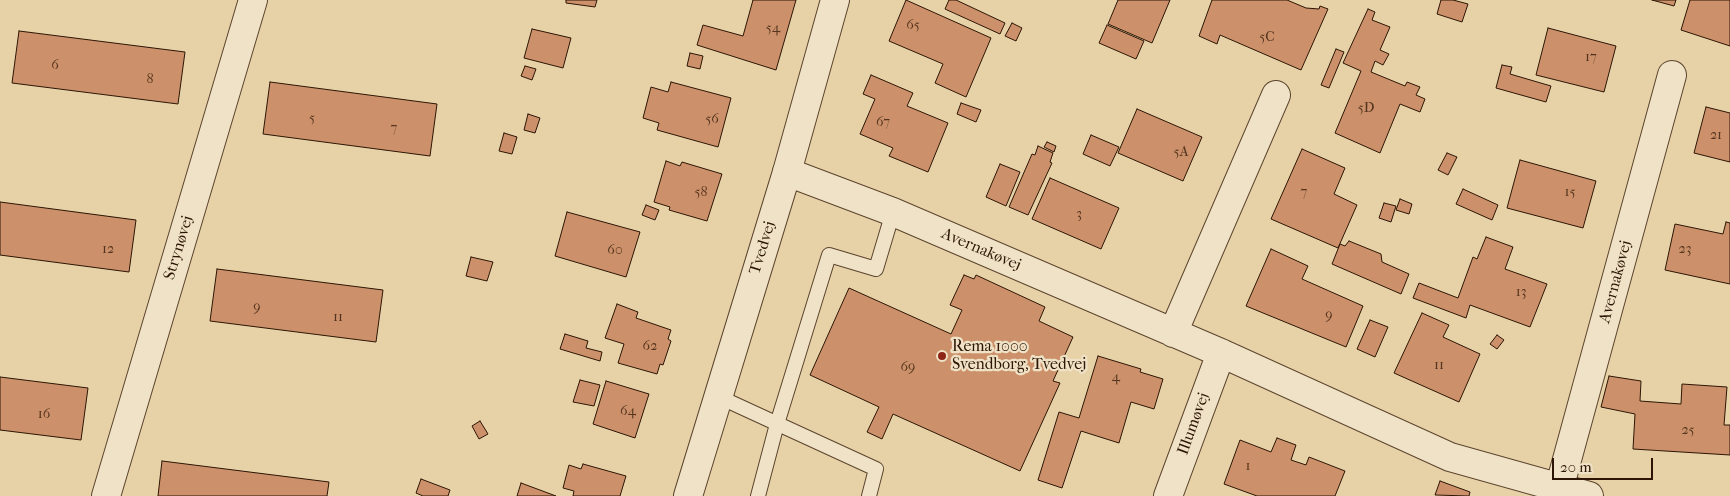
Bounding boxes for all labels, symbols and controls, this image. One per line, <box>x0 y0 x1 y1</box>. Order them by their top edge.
house number: 65 <box>906 18 920 34</box>
house number: 54 <box>766 21 780 37</box>
house number: 5C <box>1259 30 1275 46</box>
house number: 17 <box>1585 50 1597 66</box>
house number: 6 <box>51 58 59 74</box>
house number: 8 <box>146 72 154 88</box>
house number: 5D <box>1358 101 1374 117</box>
house number: 5 <box>309 111 315 127</box>
house number: 56 <box>705 112 719 128</box>
house number: 67 <box>876 115 890 131</box>
house number: 7 <box>391 121 397 137</box>
house number: 21 <box>1710 128 1722 144</box>
house number: 5A <box>1173 145 1189 161</box>
house number: 58 <box>694 185 708 201</box>
house number: 7 <box>1301 185 1307 201</box>
house number: 15 <box>1565 185 1575 201</box>
house number: 3 <box>1076 207 1082 223</box>
street label: Strynøvej <box>160 214 198 282</box>
street label: Tvedvej <box>746 219 780 277</box>
street label: Avernakøvej <box>938 225 1024 275</box>
street label: Avernakøvej <box>1596 239 1636 325</box>
house number: 12 <box>102 242 114 258</box>
house number: 23 <box>1679 242 1691 258</box>
house number: 60 <box>607 243 623 259</box>
house number: 13 <box>1516 285 1526 301</box>
house number: 9 <box>253 300 261 316</box>
house number: 9 <box>1325 308 1333 324</box>
house number: 11 <box>333 310 343 326</box>
place label: Rema 1000 Svendborg, Tvedvej <box>952 337 1086 375</box>
house number: 62 <box>643 339 657 355</box>
marker: Rema 1000 Svendborg, Tvedvej <box>936 350 948 362</box>
house number: 11 <box>1434 358 1444 374</box>
house number: 69 <box>901 360 915 376</box>
house number: 4 <box>1112 370 1120 386</box>
street label: Illumøvej <box>1174 390 1214 458</box>
house number: 64 <box>620 404 636 420</box>
house number: 16 <box>38 407 50 423</box>
house number: 25 <box>1681 423 1695 439</box>
scale bar <box>1555 448 1656 480</box>
text: 20 m <box>1560 458 1592 476</box>
house number: 1 <box>1246 459 1250 475</box>

